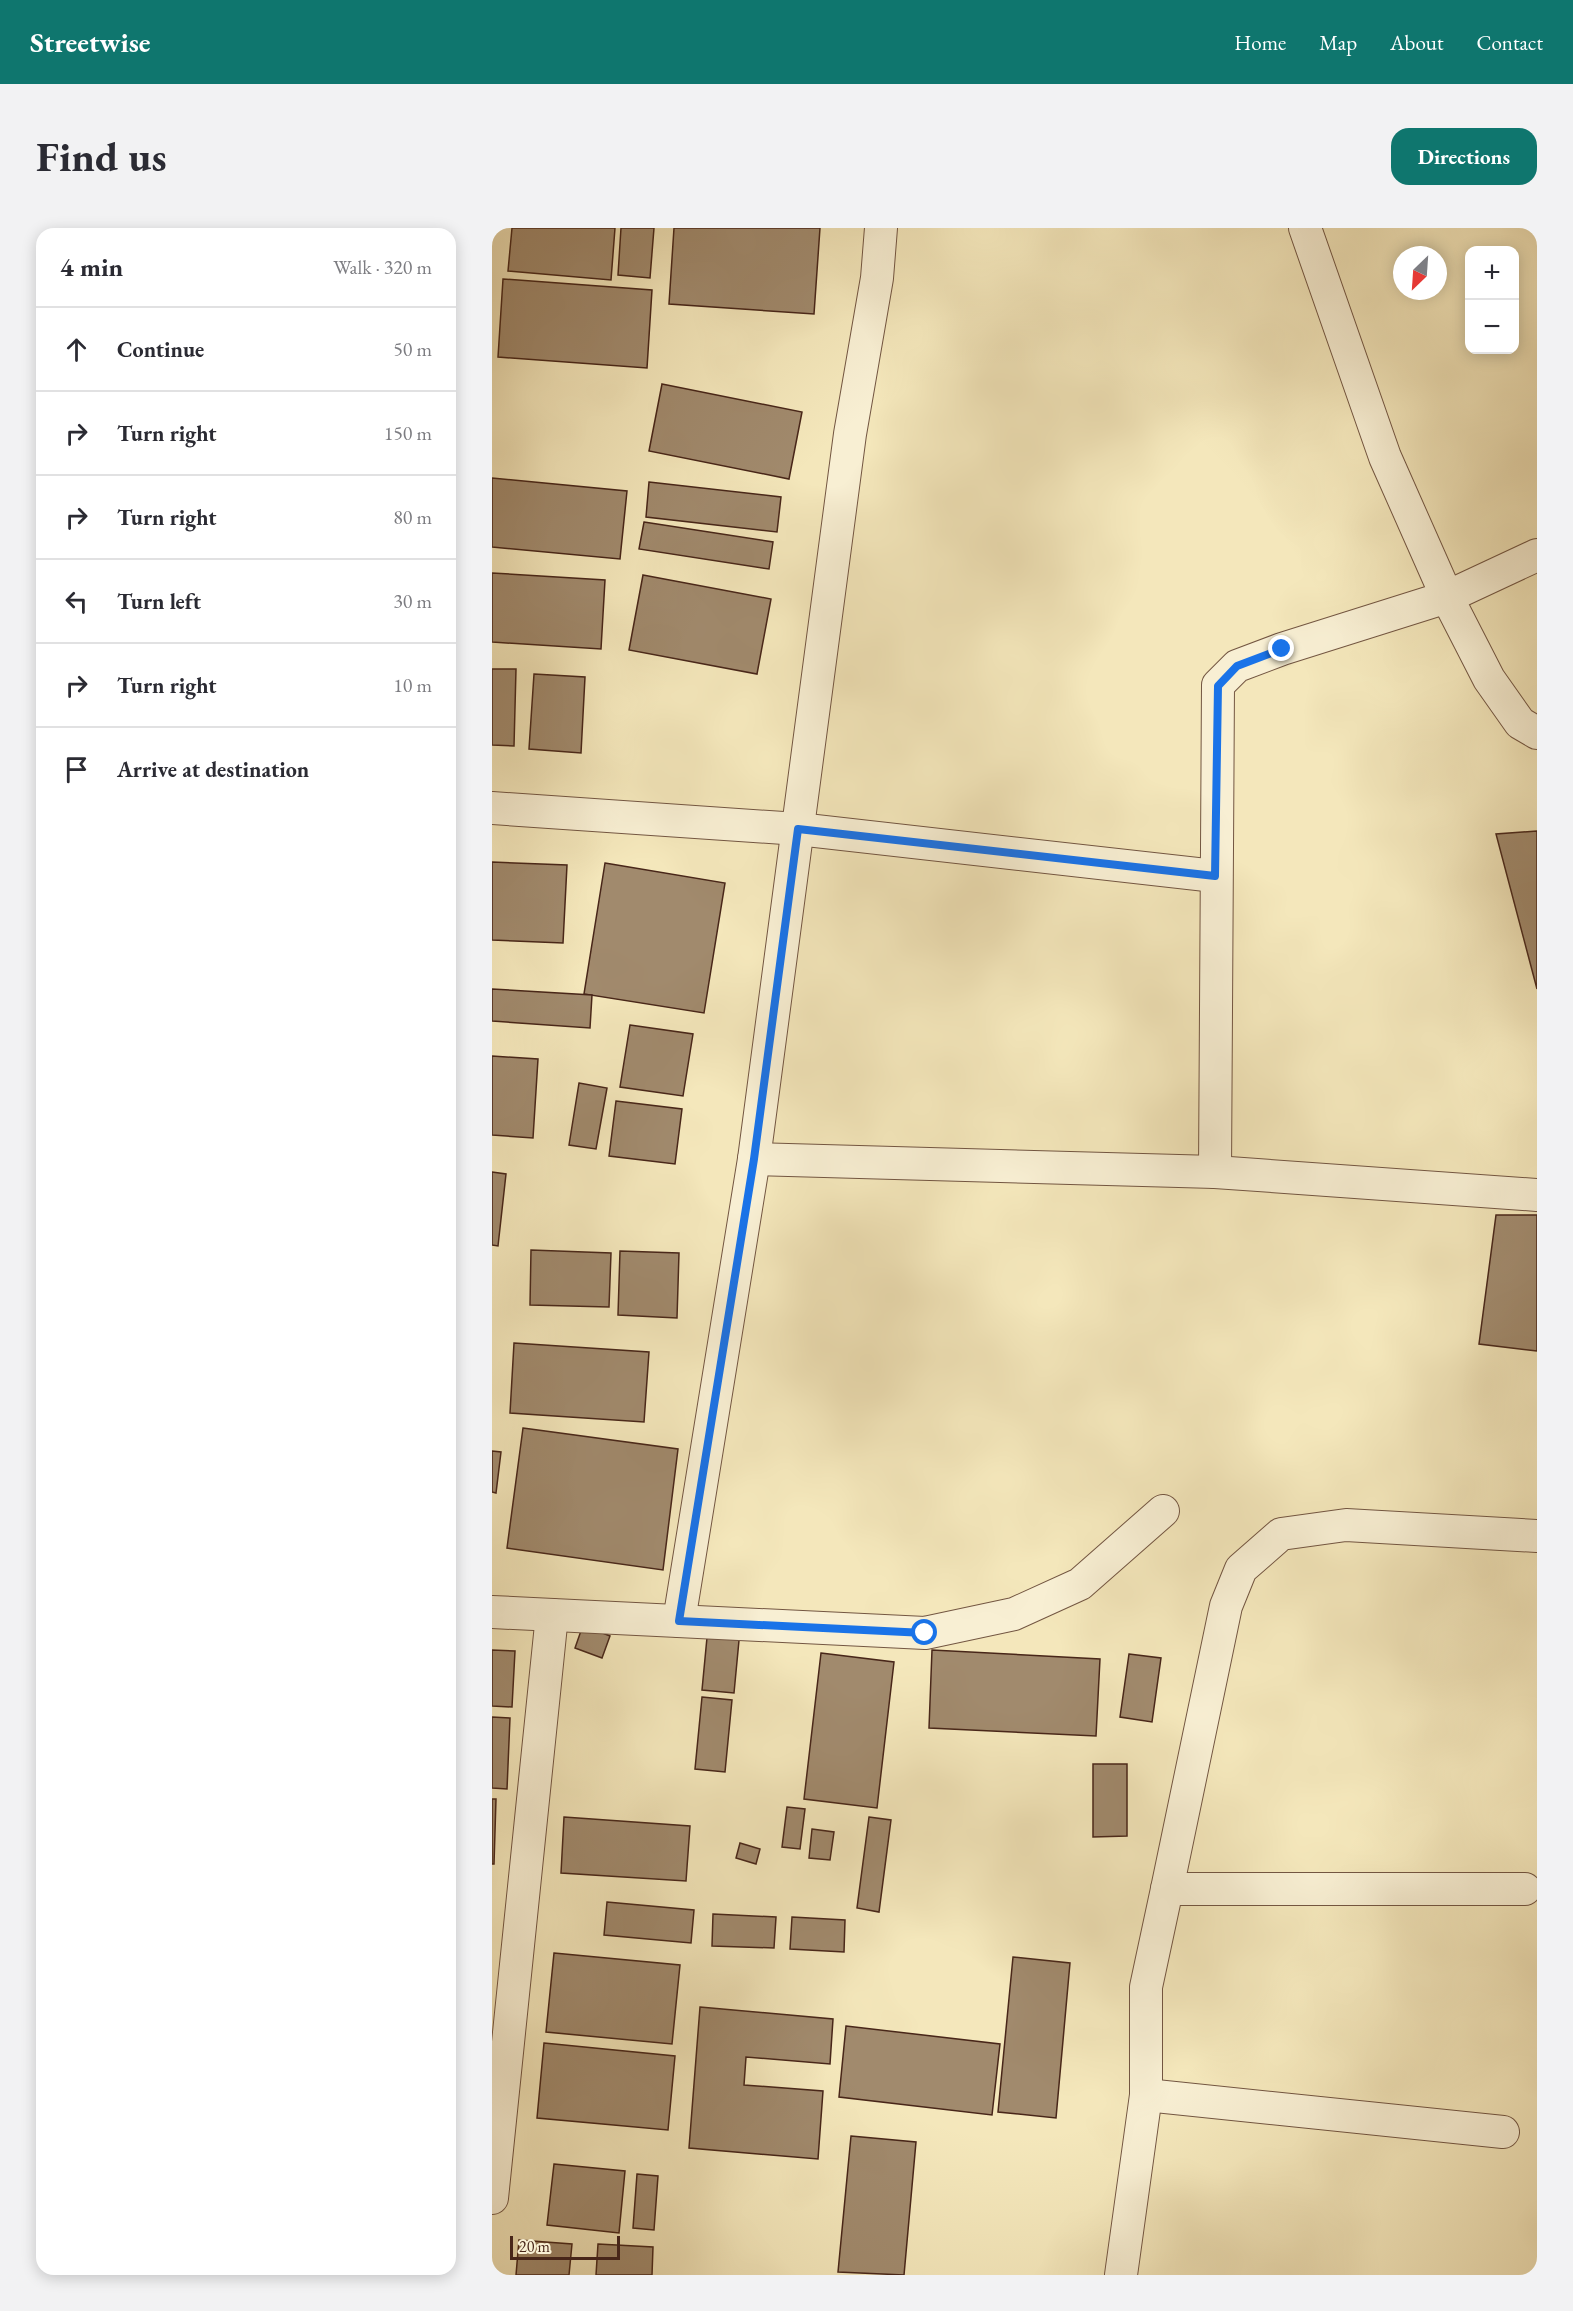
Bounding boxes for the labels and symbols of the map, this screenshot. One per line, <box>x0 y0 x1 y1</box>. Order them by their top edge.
north arrow <box>1393 246 1447 300</box>
route end <box>1268 635 1294 661</box>
route start <box>911 1619 937 1645</box>
scale bar <box>510 2233 620 2260</box>

